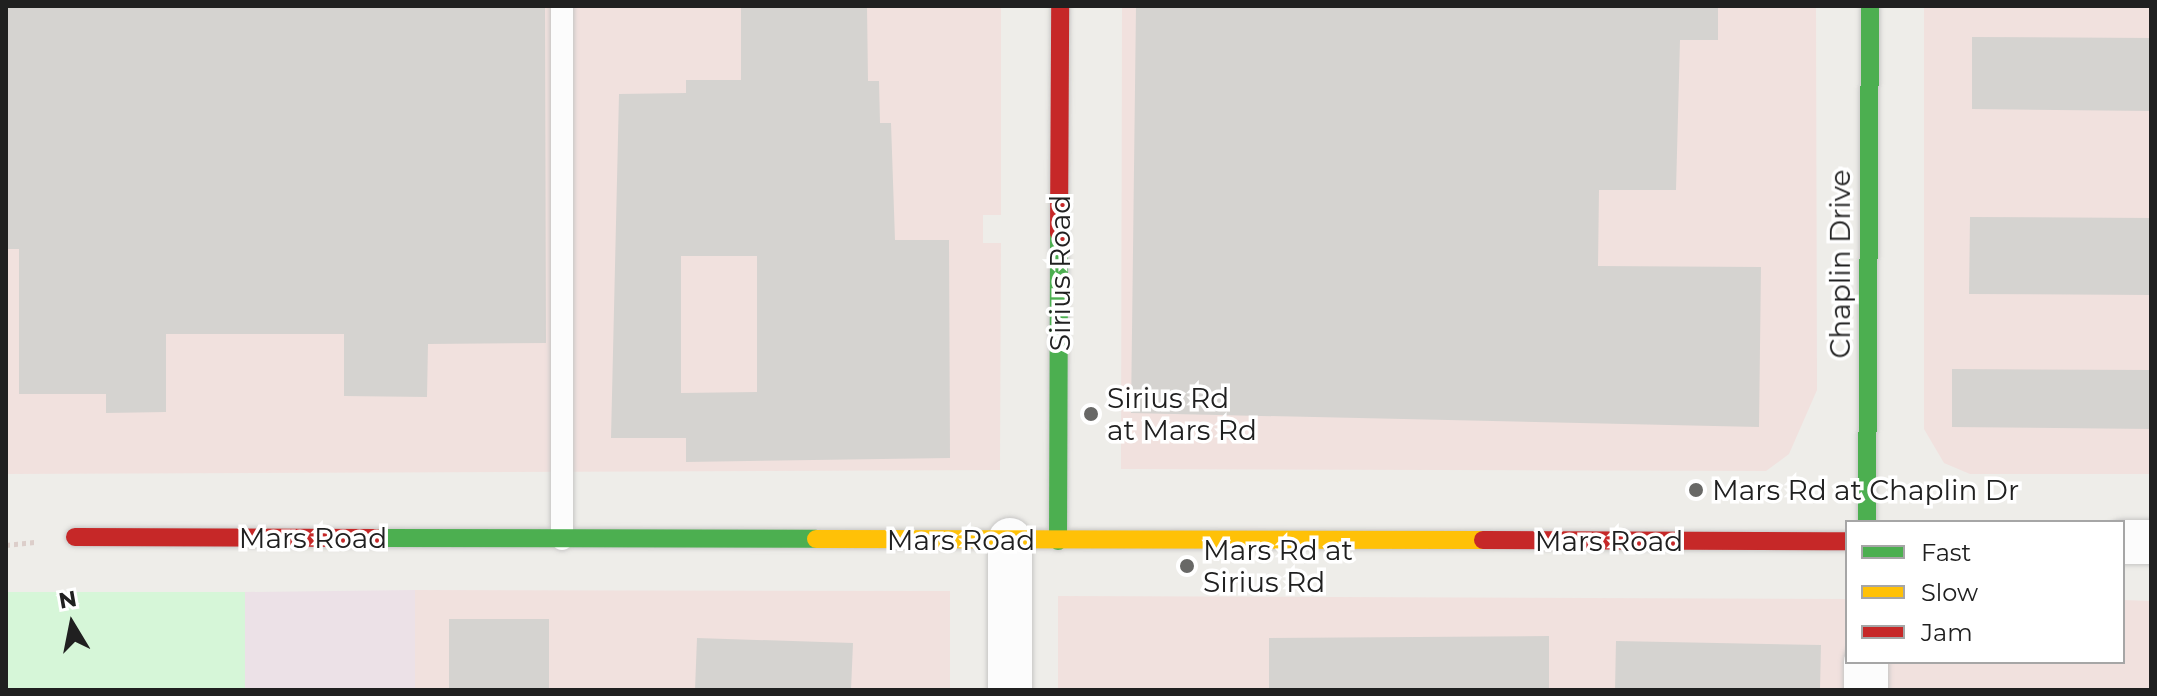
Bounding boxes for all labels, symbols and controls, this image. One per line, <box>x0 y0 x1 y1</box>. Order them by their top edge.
street label: Chaplin Drive <box>1823 170 1857 358</box>
street label: Sirius Road <box>1043 195 1077 351</box>
place label: Sirius Rd at Mars Rd <box>1107 381 1257 447</box>
marker: Sirius Rd at Mars Rd <box>1082 405 1100 423</box>
place label: Mars Rd at Chaplin Dr <box>1712 473 2019 507</box>
marker: Mars Rd at Chaplin Dr <box>1687 481 1705 499</box>
legend <box>1845 520 2125 664</box>
street label: Mars Road <box>239 521 387 555</box>
street label: Mars Road <box>887 523 1035 557</box>
street label: Mars Road <box>1535 524 1683 558</box>
place label: Mars Rd at Sirius Rd <box>1203 533 1353 599</box>
text: Fast <box>1921 538 1971 567</box>
marker: Mars Rd at Sirius Rd <box>1178 557 1196 575</box>
text: Slow <box>1921 578 1978 607</box>
north arrow <box>32 584 112 664</box>
text: N <box>57 585 79 615</box>
text: Jam <box>1921 618 1973 647</box>

